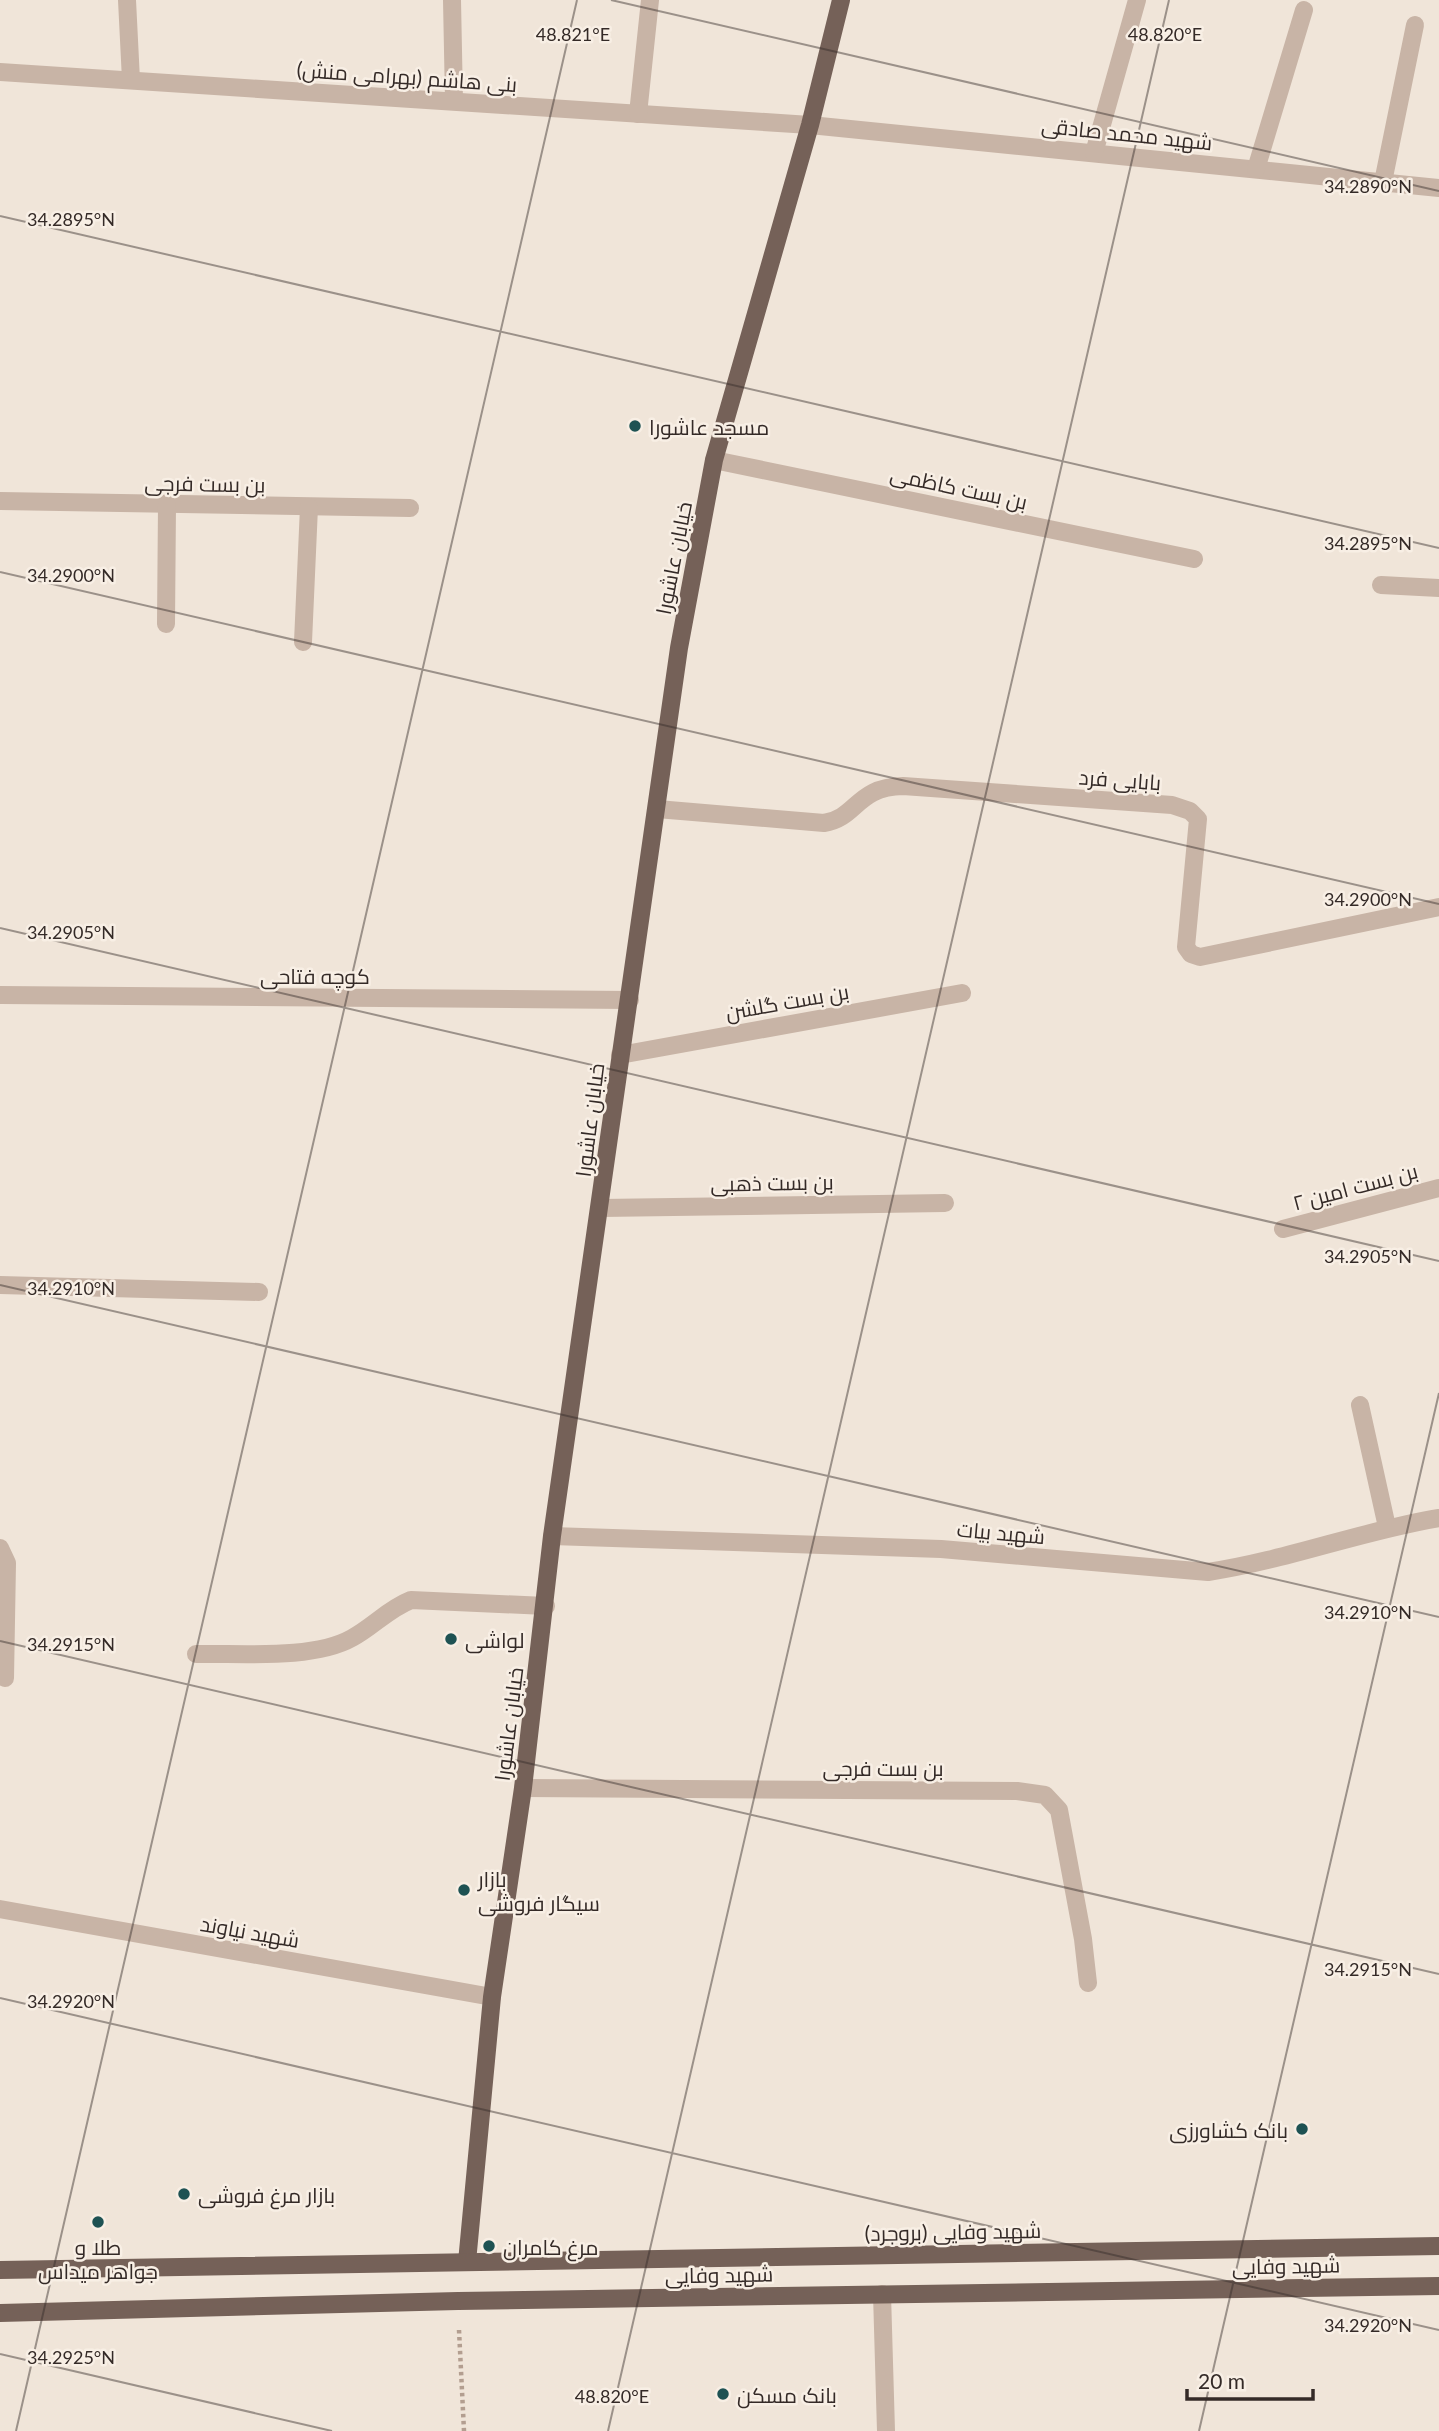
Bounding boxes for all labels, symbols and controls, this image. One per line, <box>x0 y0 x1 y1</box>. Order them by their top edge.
text: 48.821°E <box>536 23 610 45</box>
text: 48.820°E <box>1128 23 1202 45</box>
street label: بنی هاشم (بهرامی منش) <box>296 56 518 99</box>
street label: شهید محمد صادقی <box>1040 112 1214 156</box>
text: 34.2890°N <box>1324 175 1412 197</box>
text: 34.2895°N <box>27 208 115 230</box>
place label: مسجد عاشورا <box>649 414 769 440</box>
marker: مسجد عاشورا <box>627 418 643 434</box>
street label: بن بست کاظمی <box>888 460 1030 516</box>
street label: بن بست فرجی <box>144 469 266 499</box>
street label: خیابان عاشورا <box>650 499 698 617</box>
text: 34.2895°N <box>1324 532 1412 554</box>
text: 34.2900°N <box>27 564 115 586</box>
street label: بابایی فرد <box>1078 764 1162 796</box>
text: 34.2900°N <box>1324 888 1412 910</box>
text: 34.2905°N <box>27 921 115 943</box>
street label: کوچه فتاحی <box>260 963 370 991</box>
street label: بن بست گلشن <box>723 978 851 1026</box>
street label: خیابان عاشورا <box>570 1062 610 1179</box>
street label: بن بست امین ۲ <box>1290 1157 1421 1217</box>
street label: بن بست ذهبی <box>710 1168 834 1198</box>
text: 34.2905°N <box>1324 1245 1412 1267</box>
text: 34.2910°N <box>27 1277 115 1299</box>
street label: شهید بیات <box>956 1516 1046 1550</box>
text: 34.2910°N <box>1324 1601 1412 1623</box>
place label: لواشی <box>465 1627 525 1654</box>
marker: لواشی <box>443 1631 459 1647</box>
text: 34.2915°N <box>27 1633 115 1655</box>
street label: خیابان عاشورا <box>489 1666 529 1783</box>
street label: بن بست فرجی <box>822 1755 944 1782</box>
place label: بازار سیگار فروشی <box>477 1866 600 1917</box>
marker: بازار سیگار فروشی <box>456 1882 472 1898</box>
street label: شهید نیاوند <box>198 1910 302 1954</box>
text: 34.2915°N <box>1324 1958 1412 1980</box>
text: 34.2920°N <box>27 1990 115 2012</box>
place label: بانک کشاورزی <box>1169 2117 1288 2144</box>
marker: بانک کشاورزی <box>1294 2121 1310 2137</box>
place label: بازار مرغ فروشی <box>198 2182 335 2210</box>
marker: بازار مرغ فروشی <box>176 2186 192 2202</box>
marker: طلا و جواهر میداس <box>90 2214 106 2230</box>
street label: شهید وفایی (بروجرد) <box>864 2217 1042 2247</box>
place label: طلا و جواهر میداس <box>38 2234 158 2285</box>
place label: مرغ کامران <box>503 2234 599 2262</box>
marker: مرغ کامران <box>481 2238 497 2254</box>
street label: شهید وفایی <box>1232 2252 1341 2280</box>
street label: شهید وفایی <box>665 2261 774 2289</box>
text: 34.2920°N <box>1324 2314 1412 2336</box>
text: 34.2925°N <box>27 2346 115 2368</box>
scale bar <box>1187 2358 1313 2402</box>
text: 20 m <box>1198 2368 1245 2393</box>
place label: بانک مسکن <box>737 2382 837 2409</box>
text: 48.820°E <box>575 2385 649 2407</box>
marker: بانک مسکن <box>715 2386 731 2402</box>

